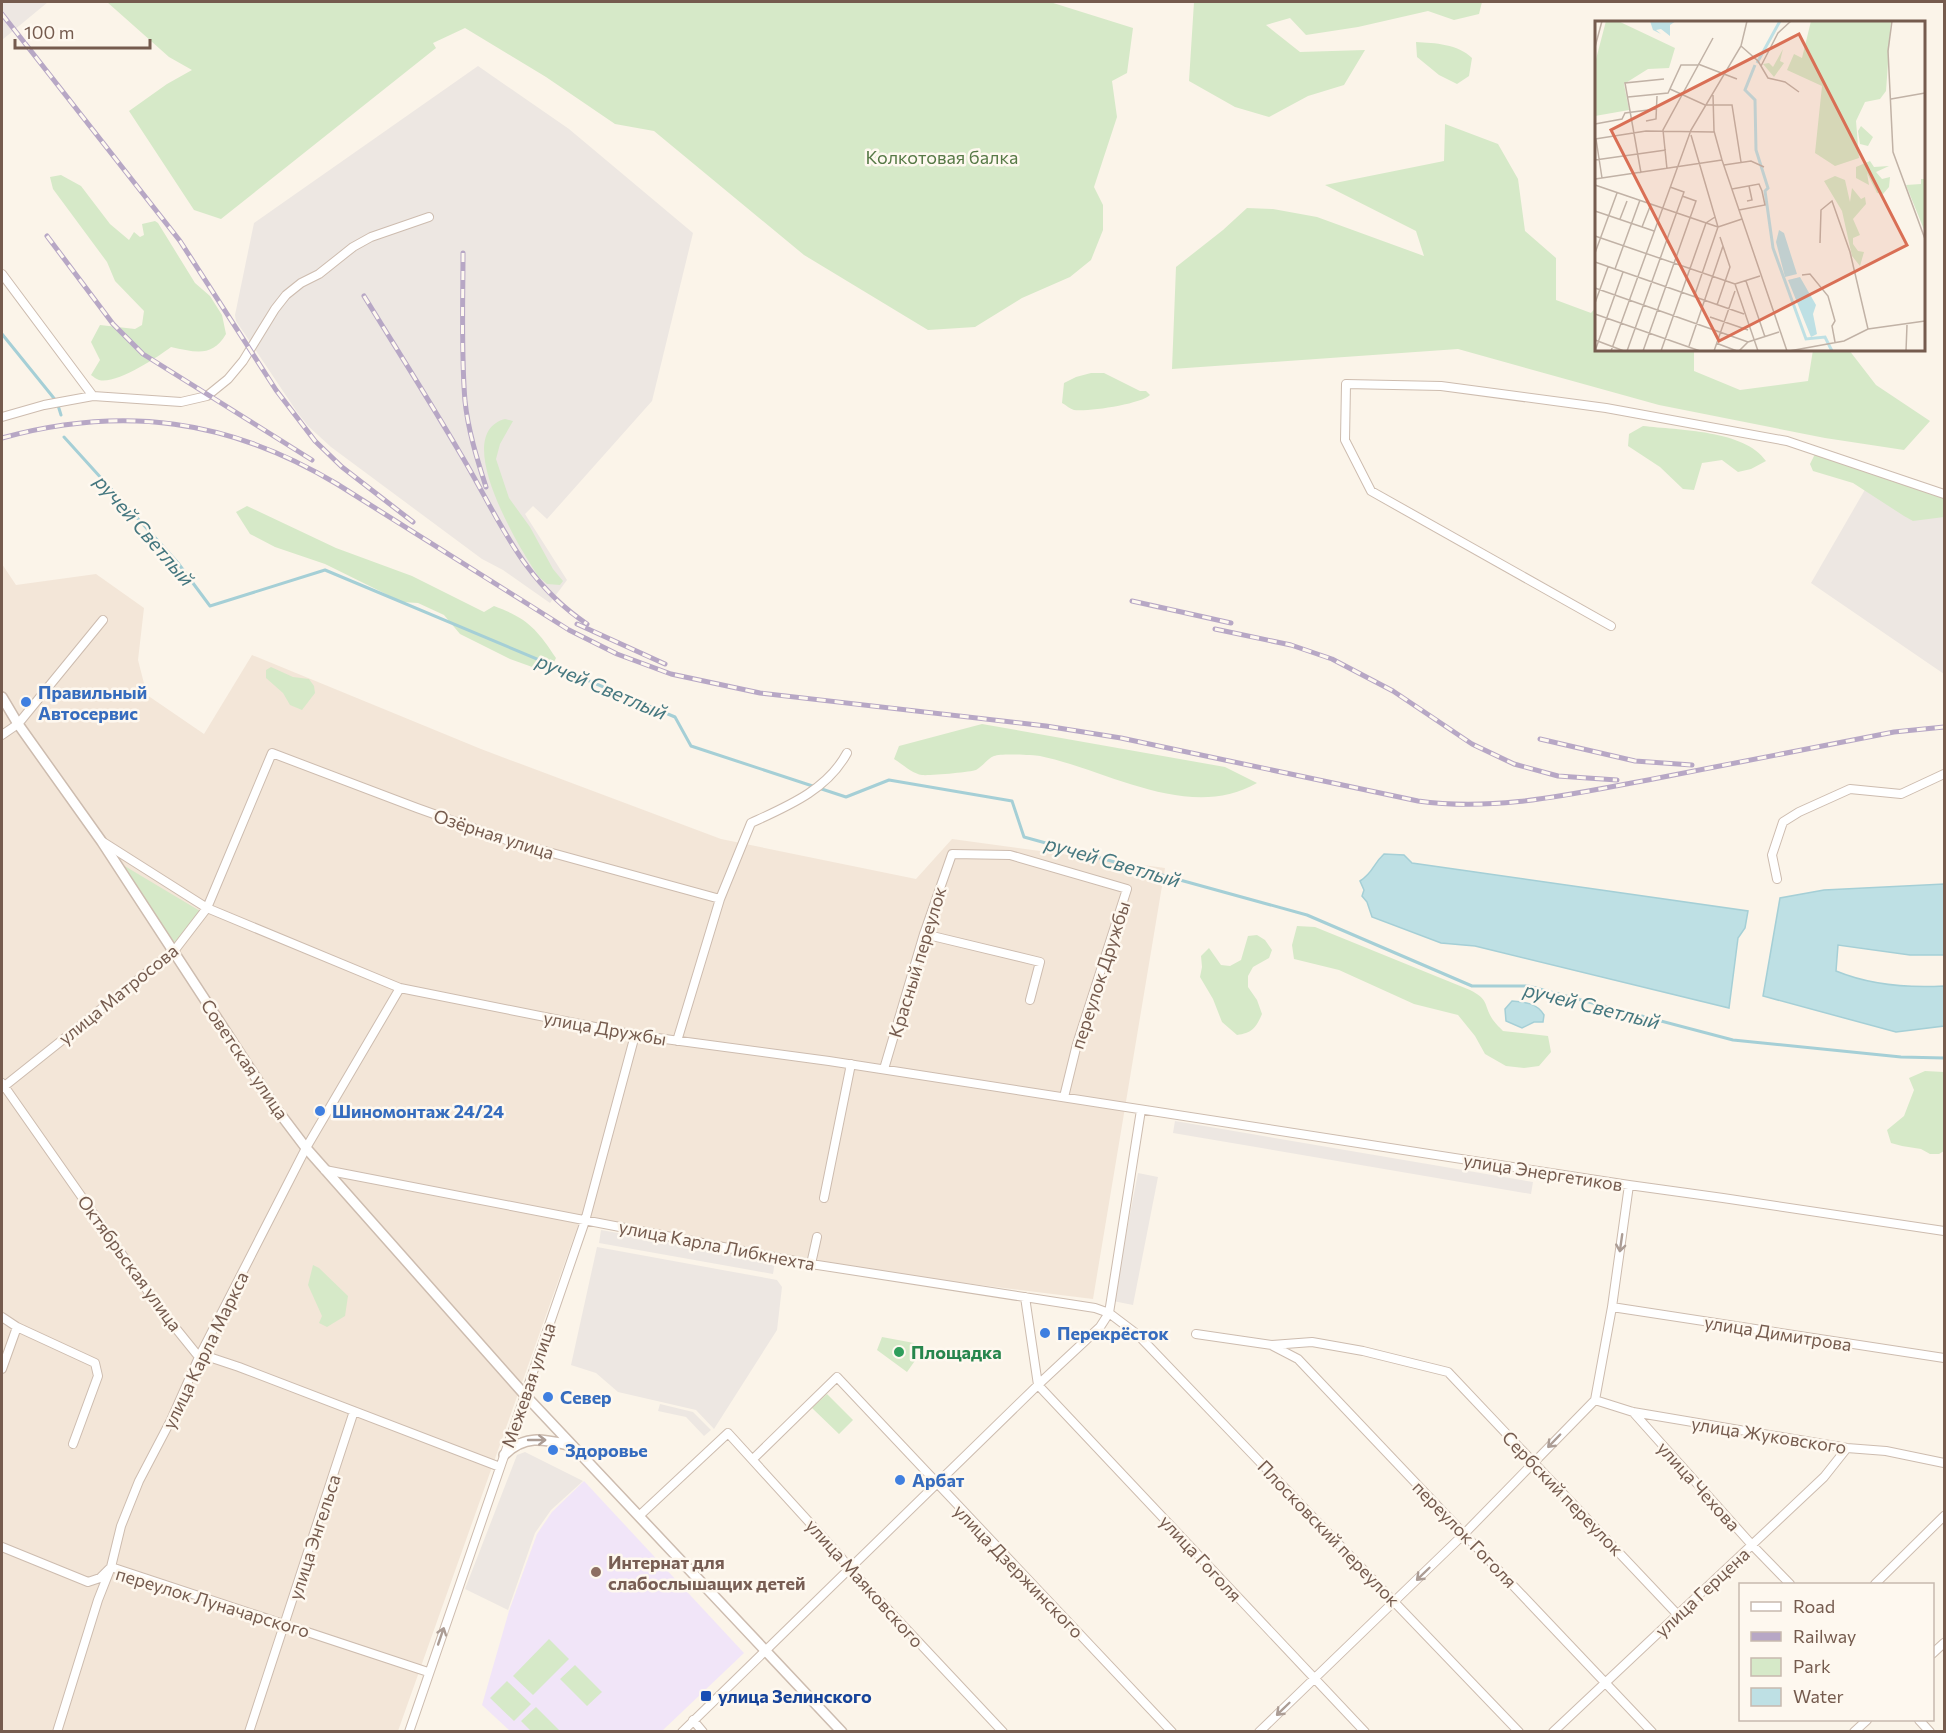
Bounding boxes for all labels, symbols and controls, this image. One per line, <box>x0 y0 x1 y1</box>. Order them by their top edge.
scale bar <box>15 12 150 50</box>
text: 100 m <box>24 21 74 43</box>
inset map <box>1595 21 1925 351</box>
park label: Колкотовая балка <box>866 146 1018 168</box>
water label: ручей Светлый <box>90 469 200 591</box>
water label: ручей Светлый <box>532 647 671 724</box>
place label: Правильный Автосервис <box>38 681 147 724</box>
marker: Правильный Автосервис <box>19 695 33 709</box>
street label: Озёрная улица <box>431 804 557 864</box>
water label: ручей Светлый <box>1042 830 1184 892</box>
street label: Красный переулок <box>884 883 951 1040</box>
street label: переулок Дружбы <box>1066 898 1134 1052</box>
street label: улица Матросова <box>54 939 182 1049</box>
water label: ручей Светлый <box>1521 976 1663 1034</box>
street label: Советская улица <box>197 995 293 1123</box>
street label: улица Дружбы <box>542 1006 668 1050</box>
place label: Шиномонтаж 24/24 <box>332 1100 504 1122</box>
marker: Шиномонтаж 24/24 <box>313 1104 327 1118</box>
street label: улица Энергетиков <box>1462 1149 1624 1195</box>
street label: Октябрьская улица <box>73 1191 187 1335</box>
street label: улица Карла Либкнехта <box>617 1215 817 1275</box>
one-way arrow <box>1615 1233 1626 1253</box>
street label: улица Карла Маркса <box>157 1268 253 1432</box>
street label: улица Димитрова <box>1703 1310 1853 1356</box>
street label: Межевая улица <box>496 1319 560 1451</box>
place label: Перекрёсток <box>1057 1322 1169 1344</box>
marker: Перекрёсток <box>1038 1326 1052 1340</box>
place label: Площадка <box>911 1341 1002 1363</box>
marker: Площадка <box>892 1345 906 1359</box>
place label: Север <box>560 1386 612 1408</box>
marker: Север <box>541 1390 555 1404</box>
street label: улица Жуковского <box>1690 1412 1848 1458</box>
street label: Сербский переулок <box>1498 1426 1628 1560</box>
one-way arrow <box>526 1434 546 1446</box>
one-way arrow <box>1547 1434 1562 1449</box>
street label: улица Чехова <box>1653 1437 1745 1535</box>
place label: Здоровье <box>565 1439 648 1461</box>
marker: Здоровье <box>546 1443 560 1457</box>
street label: Плосковский переулок <box>1253 1455 1405 1611</box>
place label: Арбат <box>912 1469 965 1491</box>
street label: улица Энгельса <box>283 1472 345 1602</box>
marker: Арбат <box>893 1473 907 1487</box>
street label: переулок Гоголя <box>1408 1476 1522 1592</box>
street label: улица Дзержинского <box>949 1500 1089 1642</box>
street label: улица Гоголя <box>1155 1510 1247 1606</box>
street label: улица Маяковского <box>801 1514 929 1652</box>
street label: улица Герцена <box>1650 1543 1754 1641</box>
place label: Интернат для слабослышащих детей <box>608 1551 805 1594</box>
street label: переулок Луначарского <box>113 1562 313 1642</box>
marker: Интернат для слабослышащих детей <box>589 1565 603 1579</box>
one-way arrow <box>1416 1566 1431 1581</box>
legend <box>1739 1583 1934 1721</box>
text: Road <box>1793 1595 1835 1617</box>
text: Railway <box>1793 1625 1856 1647</box>
one-way arrow <box>436 1627 447 1646</box>
text: Park <box>1793 1655 1831 1677</box>
place label: улица Зелинского <box>718 1685 872 1707</box>
text: Water <box>1793 1685 1844 1707</box>
marker: улица Зелинского <box>699 1689 713 1703</box>
one-way arrow <box>1275 1702 1290 1716</box>

